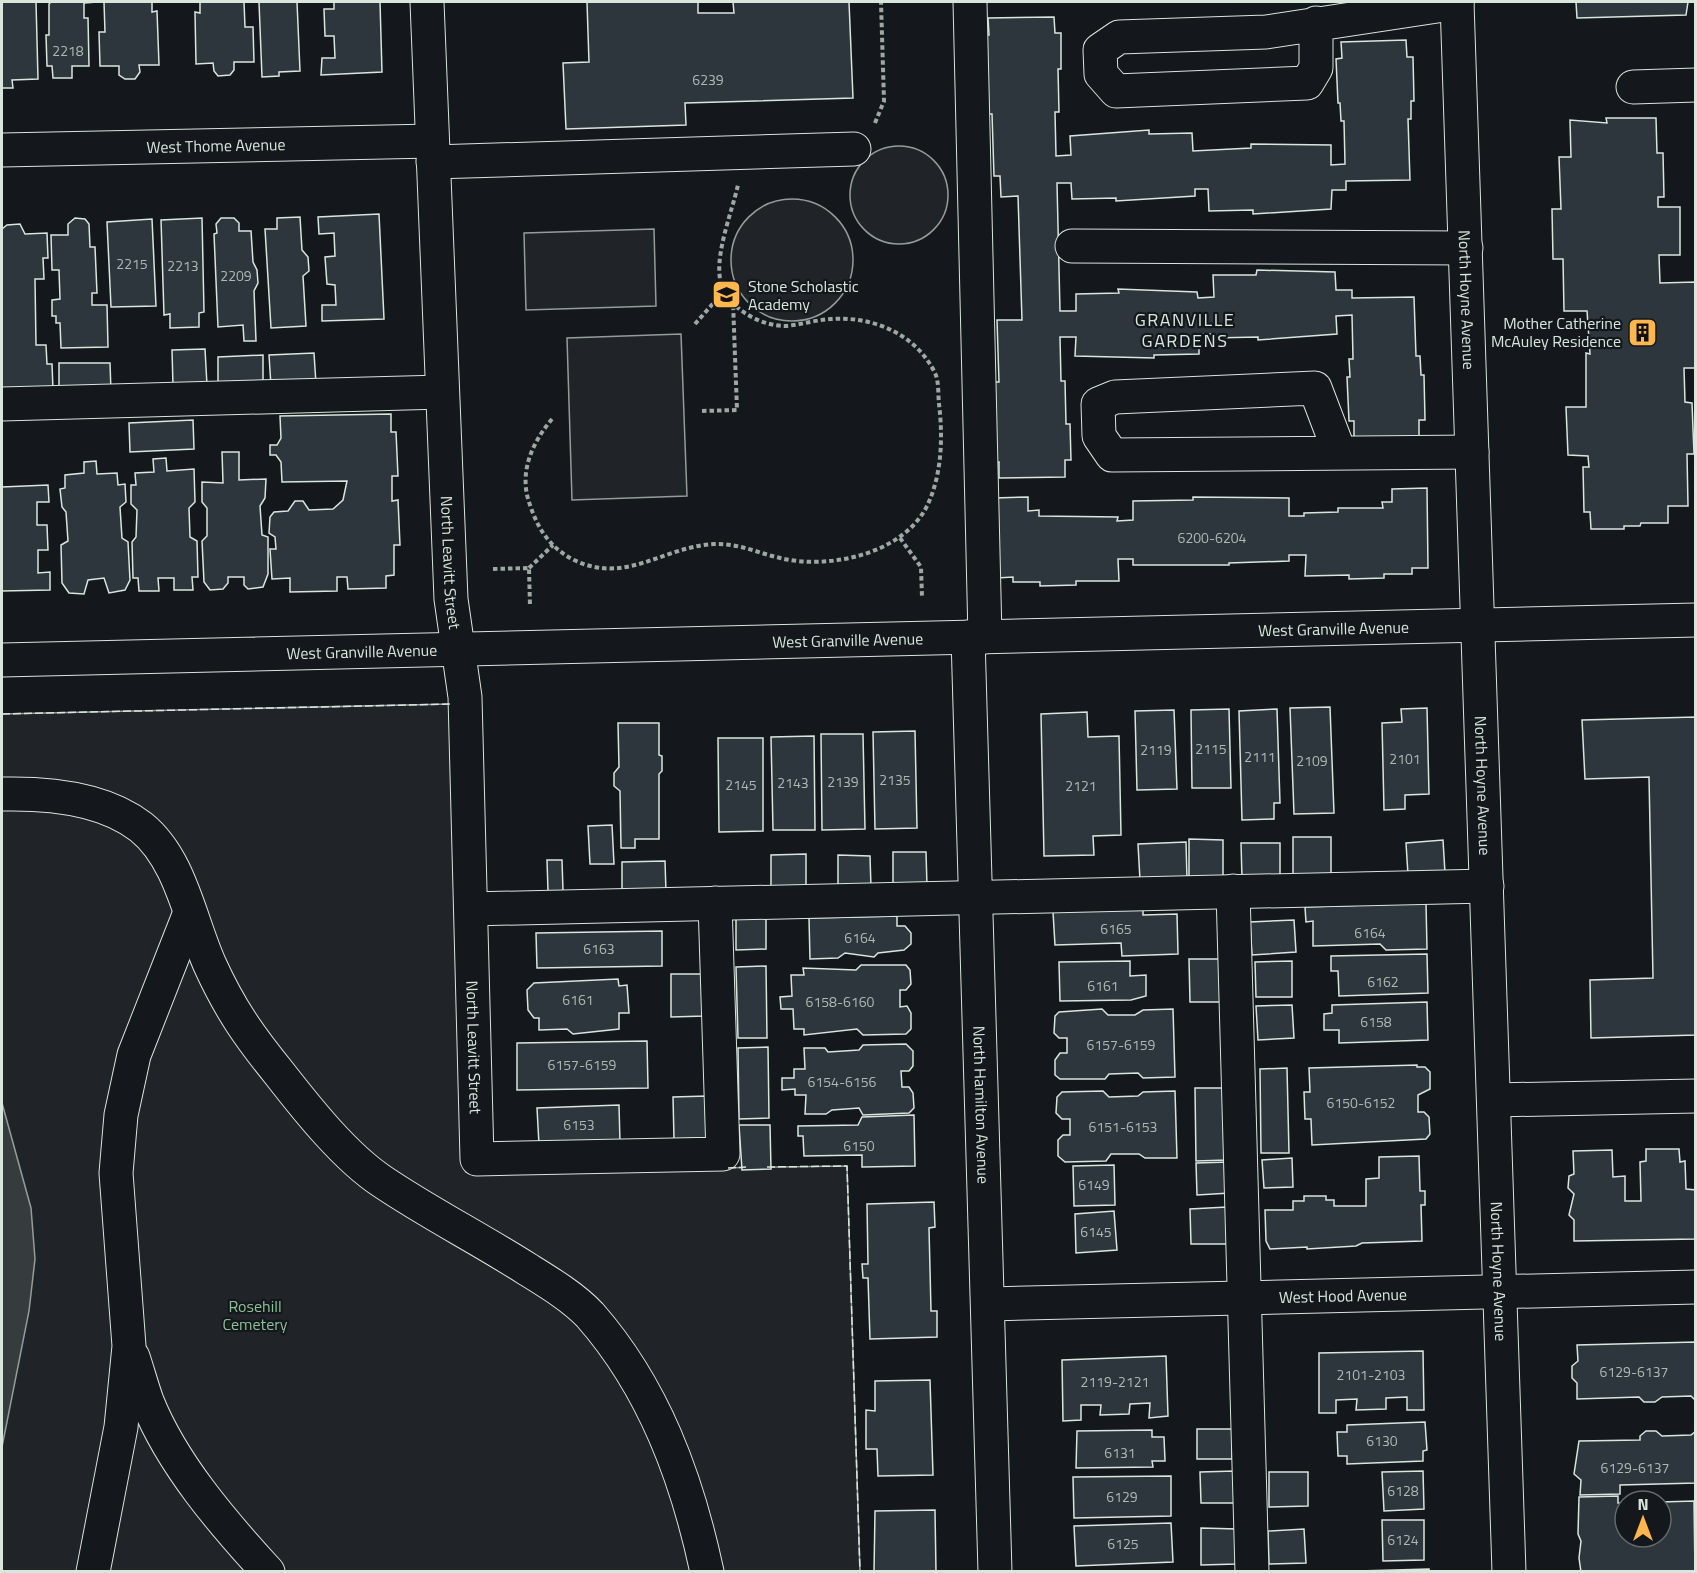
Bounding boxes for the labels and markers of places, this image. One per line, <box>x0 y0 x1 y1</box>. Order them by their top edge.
place label: Stone Scholastic Academy <box>748 274 859 316</box>
school or university icon: Stone Scholastic Academy <box>711 279 743 311</box>
place label: Mother Catherine McAuley Residence <box>1491 311 1621 353</box>
building icon: Mother Catherine McAuley Residence <box>1626 316 1658 348</box>

